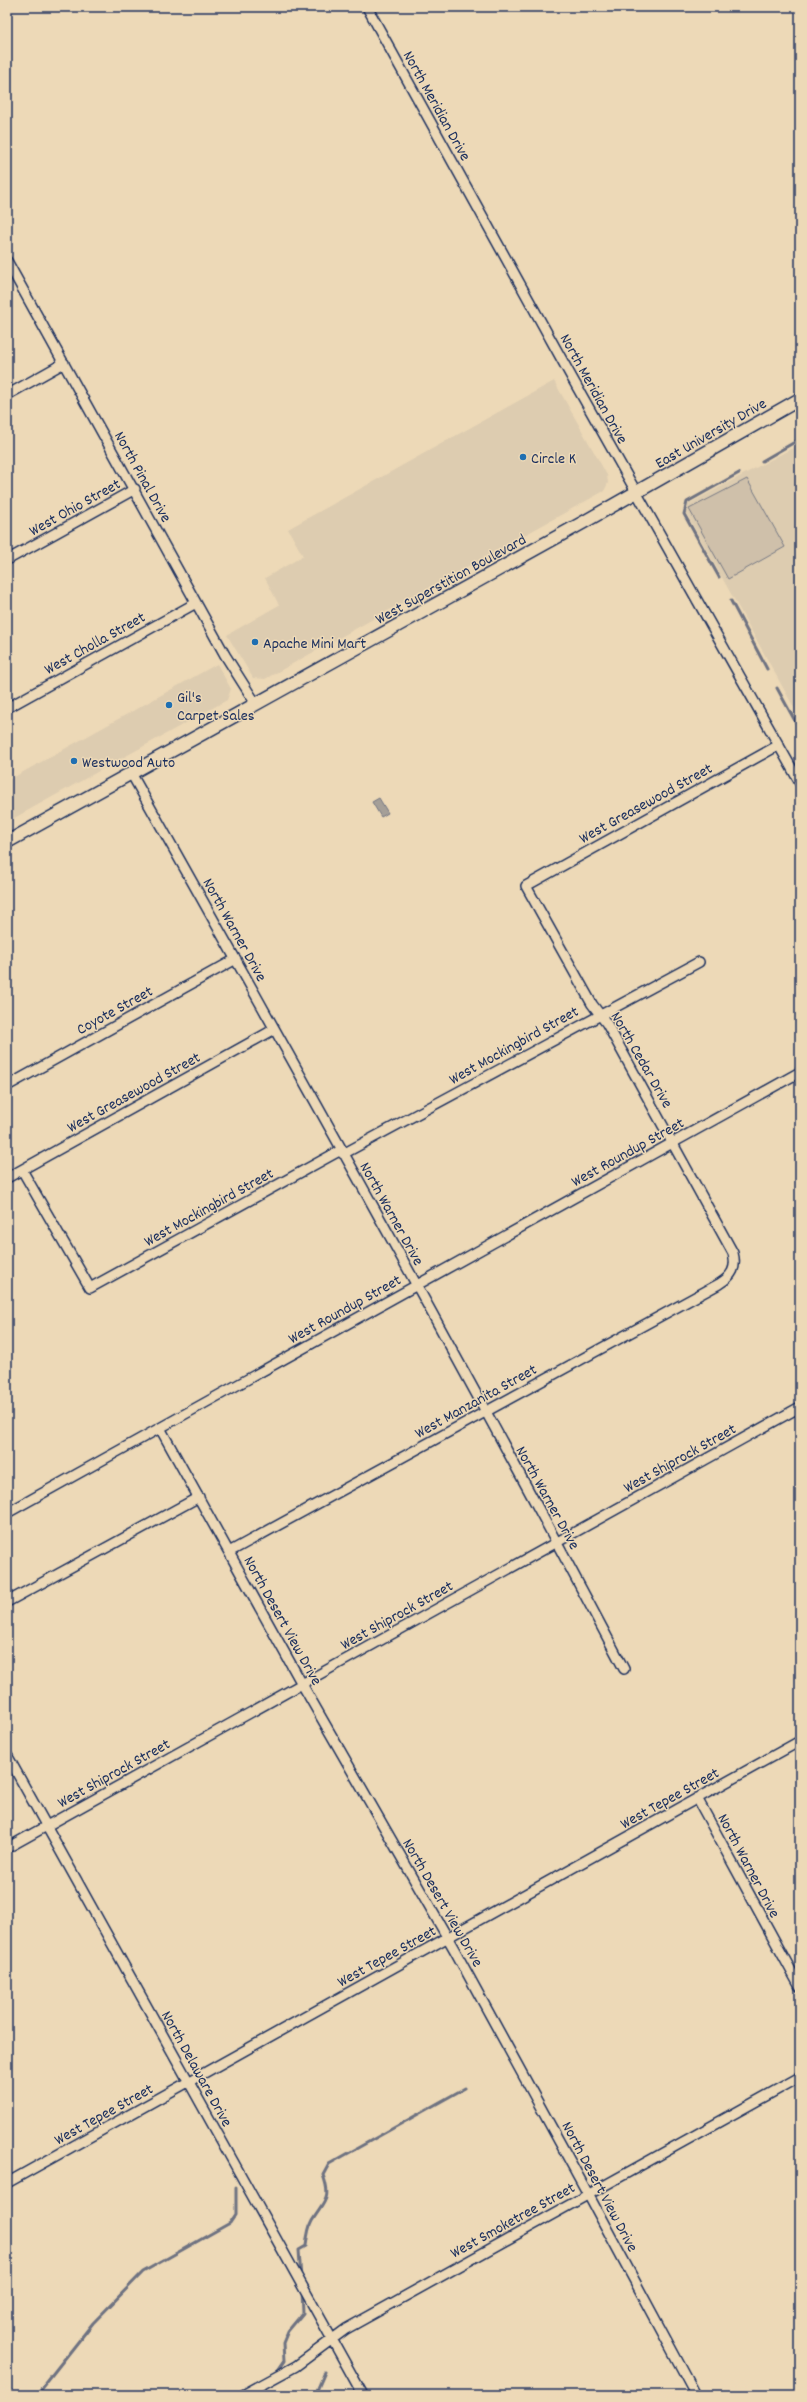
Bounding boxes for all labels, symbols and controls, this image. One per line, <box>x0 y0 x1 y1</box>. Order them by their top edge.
street label: North Meridian Drive <box>396 47 476 166</box>
street label: North Meridian Drive <box>553 330 633 449</box>
street label: East University Drive <box>651 393 771 475</box>
street label: North Pinal Drive <box>107 427 176 527</box>
place label: Circle K <box>531 448 576 471</box>
marker: Circle K <box>518 452 528 462</box>
street label: West Ohio Street <box>25 473 125 543</box>
street label: West Superstition Boulevard <box>372 529 531 631</box>
street label: West Cholla Street <box>40 607 150 682</box>
place label: Apache Mini Mart <box>263 633 366 656</box>
marker: Apache Mini Mart <box>250 637 260 647</box>
place label: Gil's Carpet Sales <box>177 687 255 728</box>
marker: Gil's Carpet Sales <box>164 700 174 710</box>
place label: Westwood Auto <box>82 752 175 775</box>
marker: Westwood Auto <box>69 756 79 766</box>
street label: West Greasewood Street <box>575 758 717 850</box>
street label: North Warner Drive <box>196 874 272 986</box>
street label: Coyote Street <box>73 981 158 1042</box>
street label: West Mockingbird Street <box>445 1001 583 1091</box>
street label: North Cedar Drive <box>604 1008 678 1113</box>
street label: West Greasewood Street <box>63 1047 205 1139</box>
street label: West Roundup Street <box>568 1113 689 1194</box>
street label: North Warner Drive <box>353 1158 429 1270</box>
street label: West Mockingbird Street <box>140 1163 278 1253</box>
street label: West Roundup Street <box>285 1270 406 1351</box>
street label: West Manzanita Street <box>411 1359 542 1445</box>
street label: West Shiprock Street <box>620 1419 741 1500</box>
street label: North Warner Drive <box>509 1442 585 1554</box>
street label: North Desert View Drive <box>237 1552 327 1690</box>
street label: West Shiprock Street <box>337 1576 458 1657</box>
street label: West Shiprock Street <box>54 1734 175 1815</box>
street label: West Tepee Street <box>617 1762 724 1836</box>
street label: North Warner Drive <box>711 1810 785 1923</box>
street label: North Desert View Drive <box>396 1835 488 1972</box>
street label: West Tepee Street <box>334 1920 441 1994</box>
street label: North Delaware Drive <box>154 2007 237 2132</box>
street label: West Tepee Street <box>51 2078 158 2152</box>
street label: North Desert View Drive <box>555 2118 643 2257</box>
street label: West Smoketree Street <box>447 2177 580 2265</box>

